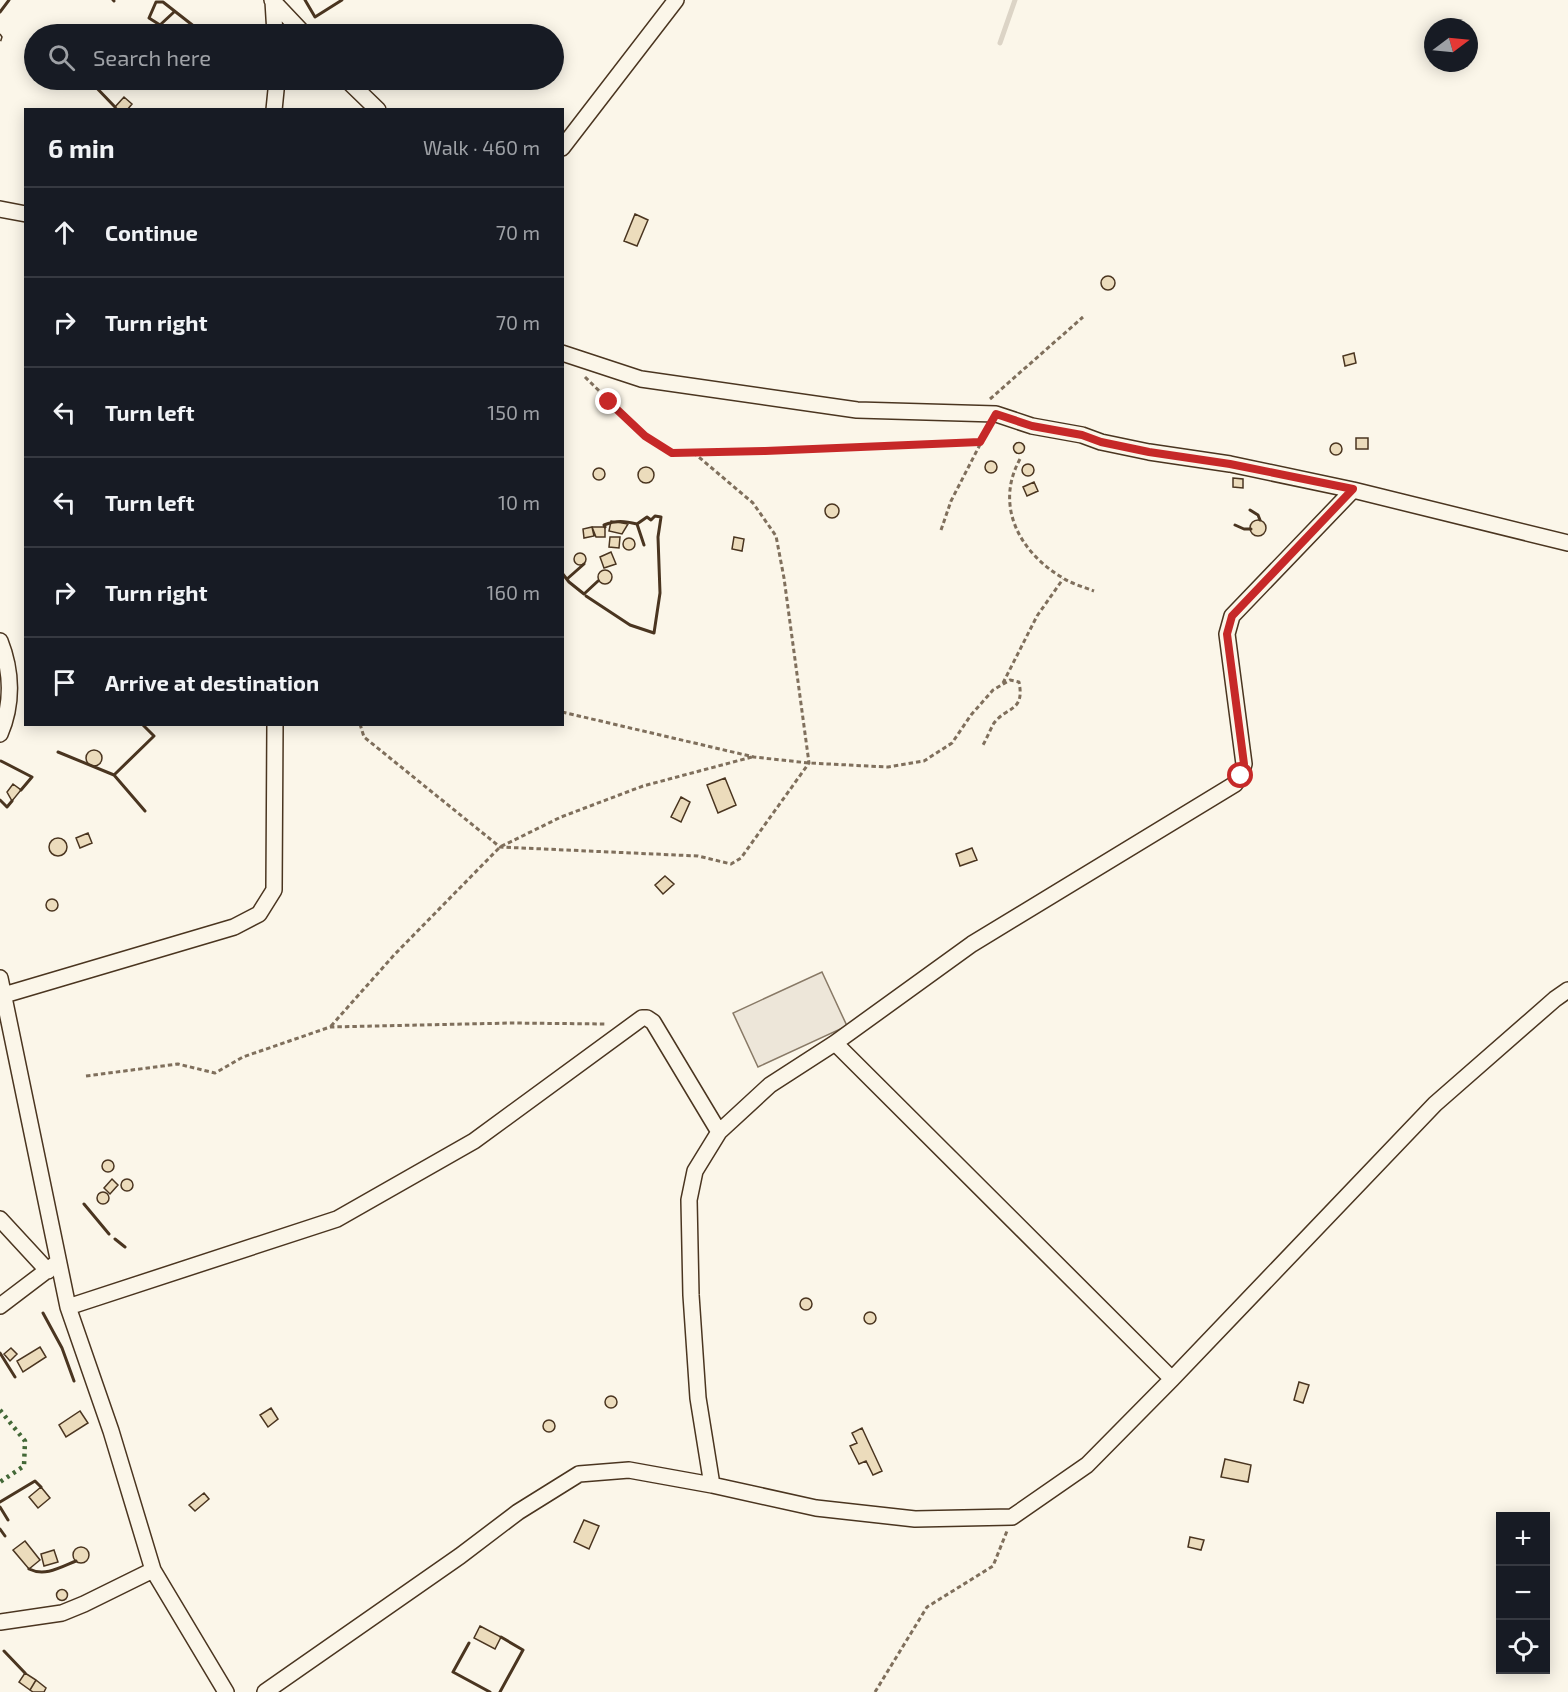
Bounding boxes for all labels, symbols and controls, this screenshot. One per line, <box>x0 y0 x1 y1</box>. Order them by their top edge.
north arrow <box>1424 18 1478 72</box>
search box <box>24 24 564 90</box>
icon: search <box>45 41 78 74</box>
text: Search here <box>93 44 211 70</box>
text: 6 min <box>48 132 115 163</box>
text: Walk · 460 m <box>423 135 540 159</box>
icon: ahead <box>48 216 81 249</box>
text: Continue <box>105 219 198 245</box>
text: 70 m <box>496 220 540 244</box>
icon: right <box>48 306 81 339</box>
text: Turn right <box>105 309 207 335</box>
text: 70 m <box>496 310 540 334</box>
route end <box>595 388 621 414</box>
icon: left <box>48 396 81 429</box>
text: Turn left <box>105 399 194 425</box>
text: 150 m <box>487 400 540 424</box>
icon: left <box>48 486 81 519</box>
text: Turn left <box>105 489 194 515</box>
text: 10 m <box>498 490 540 514</box>
icon: right <box>48 576 81 609</box>
text: Turn right <box>105 579 207 605</box>
text: 160 m <box>487 580 540 604</box>
icon: arrive <box>48 666 81 699</box>
text: Arrive at destination <box>105 669 319 695</box>
route start <box>1227 762 1253 788</box>
map controls <box>1496 1512 1550 1674</box>
button: + <box>1496 1512 1550 1566</box>
button: − <box>1496 1566 1550 1620</box>
button: locate <box>1496 1620 1550 1674</box>

